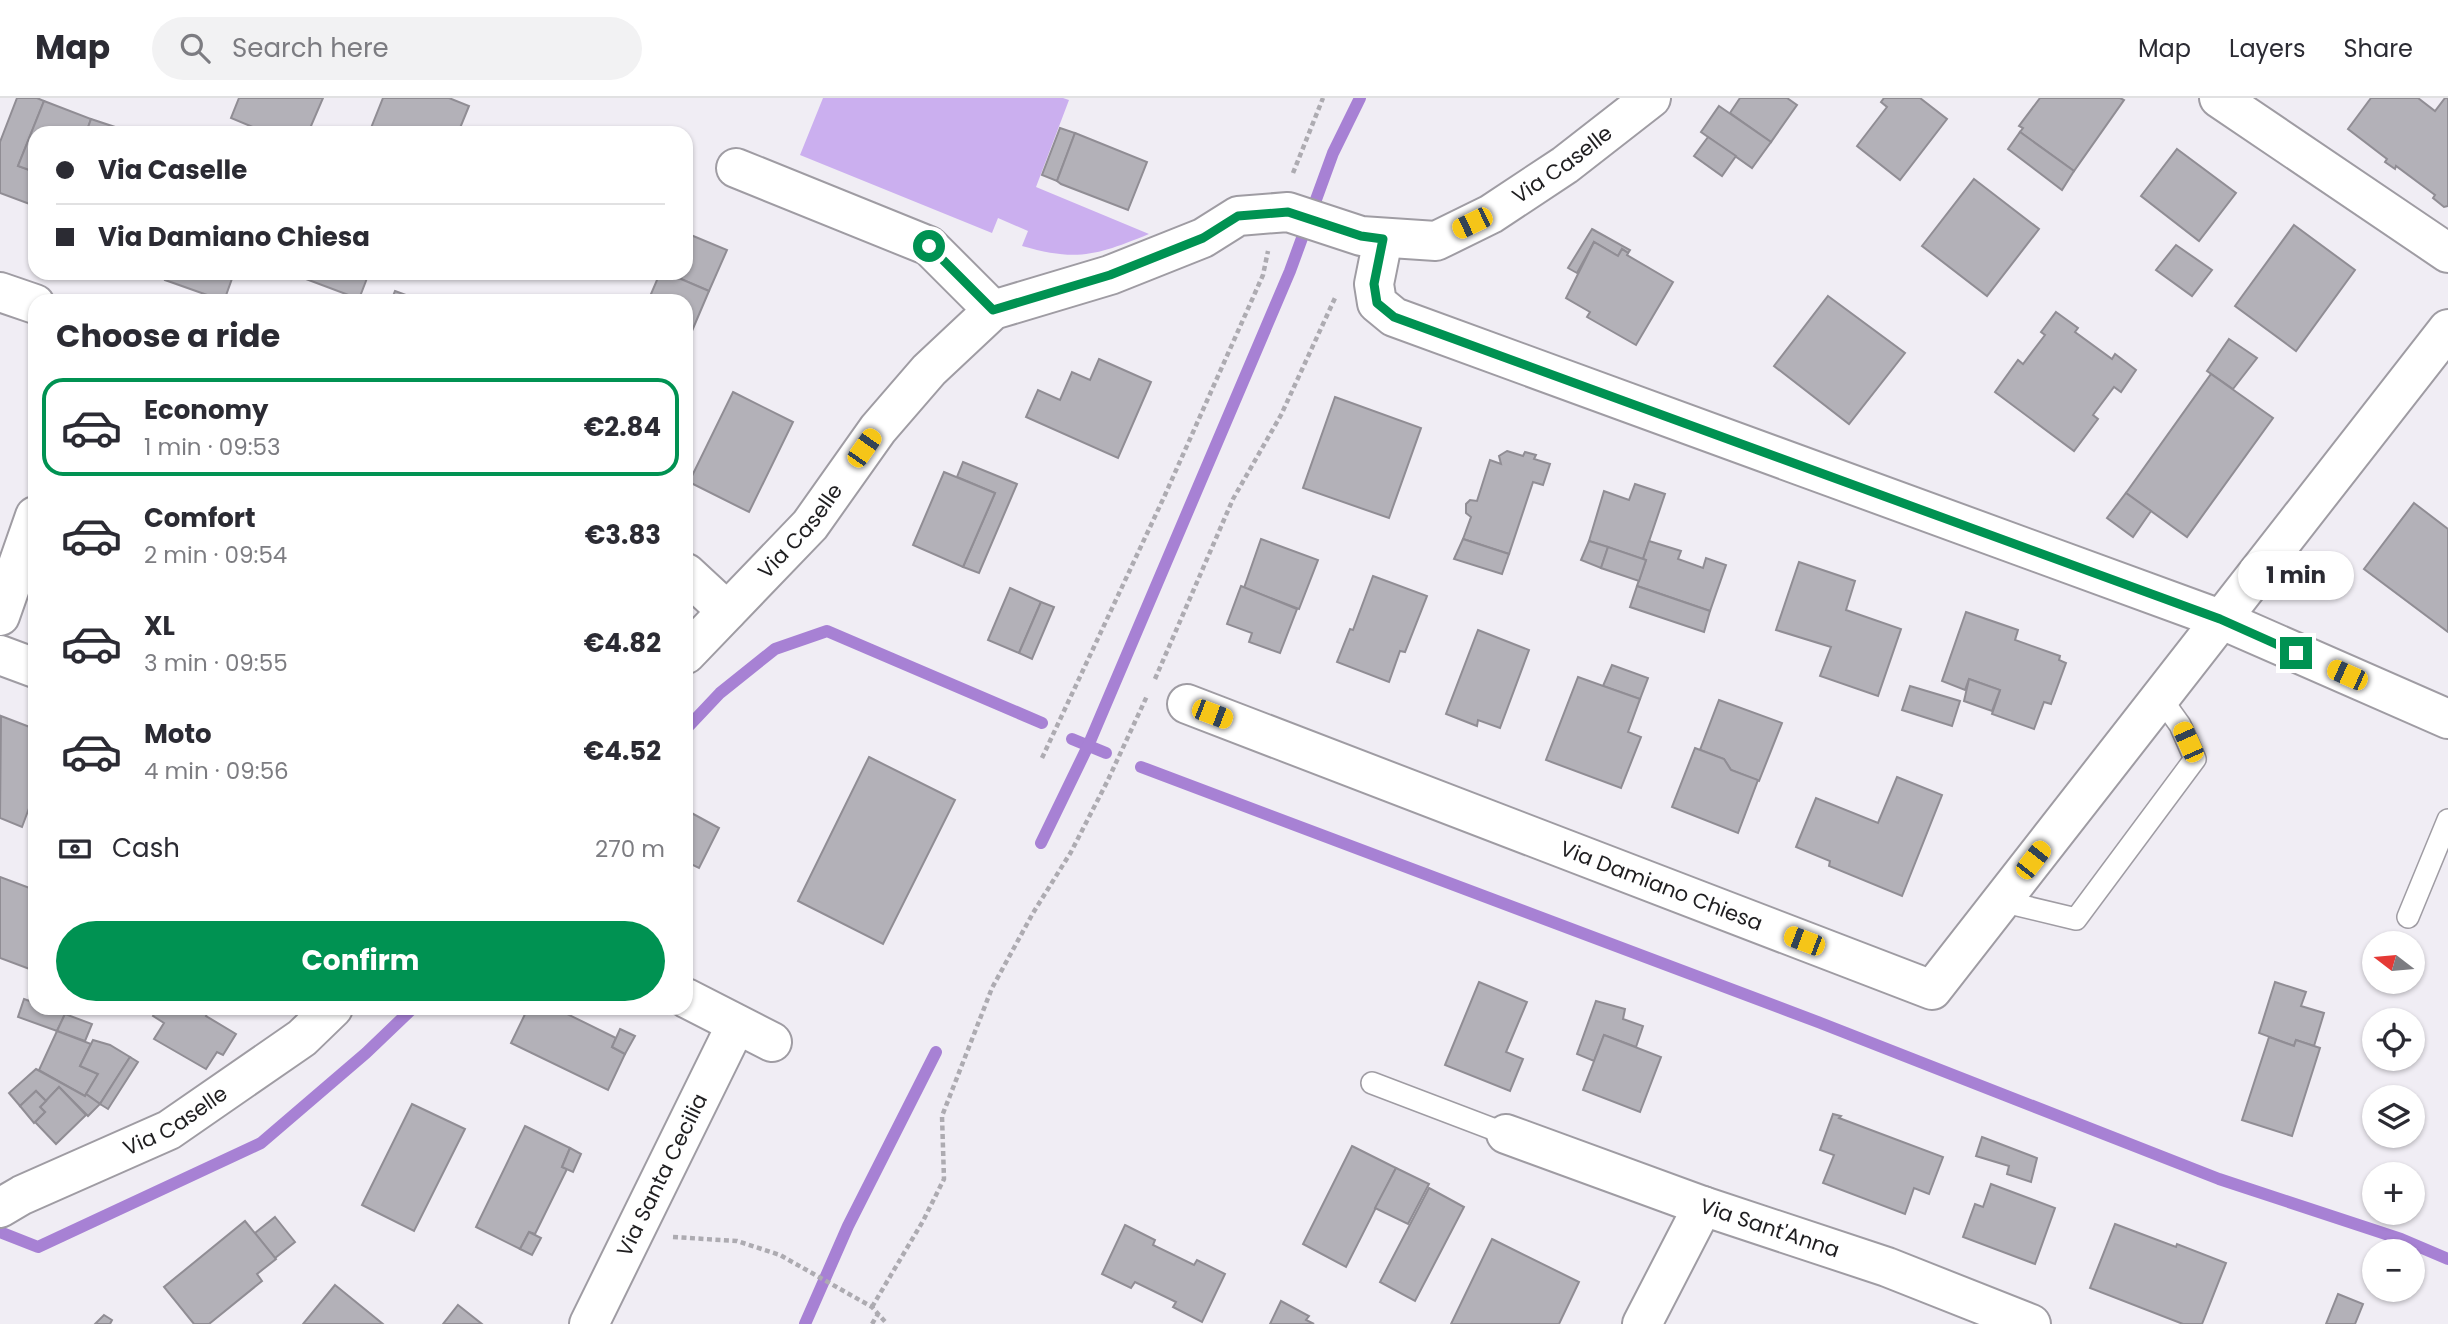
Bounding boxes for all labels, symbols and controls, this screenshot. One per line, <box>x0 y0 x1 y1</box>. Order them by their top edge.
search box <box>152 17 642 80</box>
text: Map <box>35 24 110 71</box>
icon: search <box>176 29 214 67</box>
text: Search here <box>232 30 389 66</box>
text: Map <box>2138 32 2191 65</box>
text: Layers <box>2229 32 2305 65</box>
text: Share <box>2343 32 2413 65</box>
street label: Via Caselle <box>1506 118 1618 210</box>
text: Via Caselle <box>98 152 247 188</box>
car <box>1449 204 1496 242</box>
text: Via Damiano Chiesa <box>98 219 370 255</box>
route start <box>913 230 945 262</box>
text: Choose a ride <box>56 313 280 358</box>
text: Economy <box>144 392 268 428</box>
icon: car <box>60 396 123 459</box>
text: €2.84 <box>584 409 661 445</box>
car <box>844 425 885 471</box>
text: 1 min · 09:53 <box>144 431 281 463</box>
street label: Via Caselle <box>751 478 849 585</box>
text: Comfort <box>144 500 256 536</box>
icon: car <box>60 504 123 567</box>
text: €3.83 <box>585 517 661 553</box>
text: 2 min · 09:54 <box>144 539 287 571</box>
callout: 1 min <box>2238 552 2354 601</box>
text: 1 min <box>2266 559 2326 591</box>
text: XL <box>144 608 175 644</box>
icon: car <box>60 612 123 675</box>
text: €4.82 <box>584 625 661 661</box>
route end <box>2280 637 2312 669</box>
text: 3 min · 09:55 <box>144 647 288 679</box>
car <box>2324 657 2371 693</box>
car <box>1189 697 1236 731</box>
text: Moto <box>144 716 212 752</box>
car <box>2170 719 2207 765</box>
icon: car <box>60 720 123 783</box>
text: €4.52 <box>584 733 661 769</box>
text: 4 min · 09:56 <box>144 755 289 787</box>
icon: cash <box>56 830 94 868</box>
text: Cash <box>112 830 180 866</box>
text: 270 m <box>595 833 665 865</box>
street label: Via Damiano Chiesa <box>1556 834 1767 938</box>
car <box>2012 837 2055 883</box>
button: Confirm <box>56 921 665 1001</box>
car <box>1781 924 1828 958</box>
north arrow <box>2362 931 2426 994</box>
map controls <box>2362 931 2425 1302</box>
button: locate <box>2362 1008 2425 1071</box>
street label: Via Caselle <box>118 1079 233 1163</box>
button: layers <box>2362 1085 2425 1148</box>
street label: Via Santa Cecilia <box>609 1088 714 1261</box>
button: + <box>2362 1162 2425 1225</box>
street label: Via Sant'Anna <box>1696 1191 1843 1264</box>
button: − <box>2362 1239 2425 1302</box>

